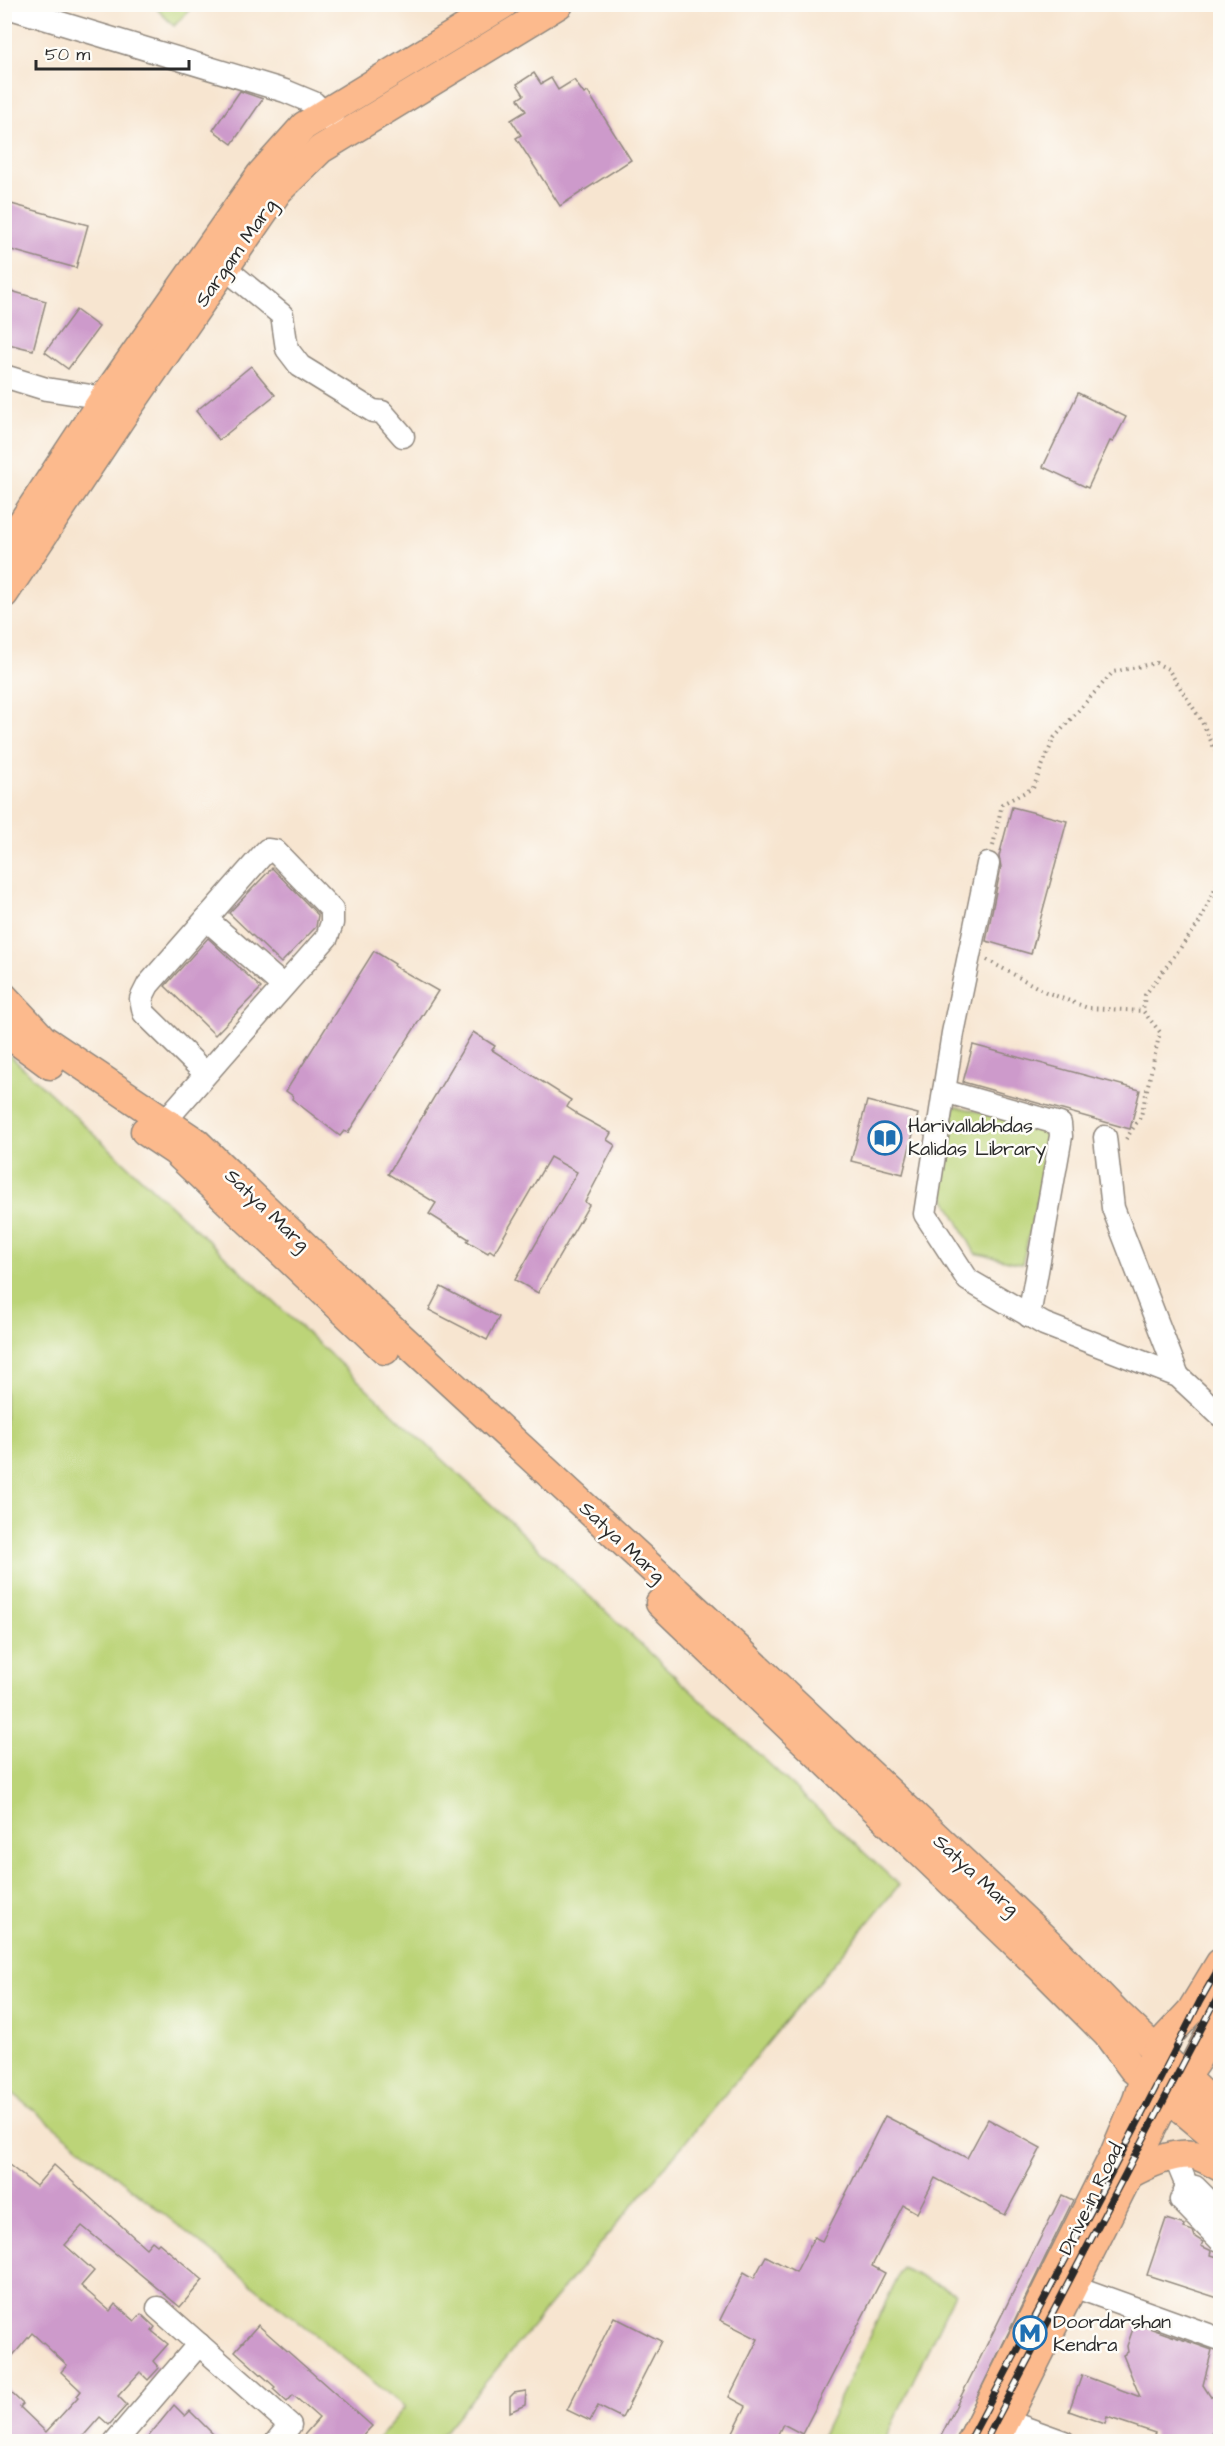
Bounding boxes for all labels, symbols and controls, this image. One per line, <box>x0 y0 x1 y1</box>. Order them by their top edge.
scale bar <box>36 33 189 71</box>
text: 50 m <box>45 42 90 67</box>
street label: Sargam Marg <box>188 193 284 313</box>
place label: Harivallabhdas Kalidas Library <box>908 1112 1046 1164</box>
library icon: Harivallabhdas Kalidas Library <box>867 1120 903 1156</box>
street label: Satya Marg <box>218 1162 316 1258</box>
street label: Satya Marg <box>572 1495 671 1590</box>
street label: Satya Marg <box>926 1828 1025 1923</box>
street label: Drive-in Road <box>1052 2138 1130 2260</box>
place label: Doordarshan Kendra <box>1053 2308 1171 2359</box>
metro station icon: Doordarshan Kendra <box>1012 2315 1048 2351</box>

